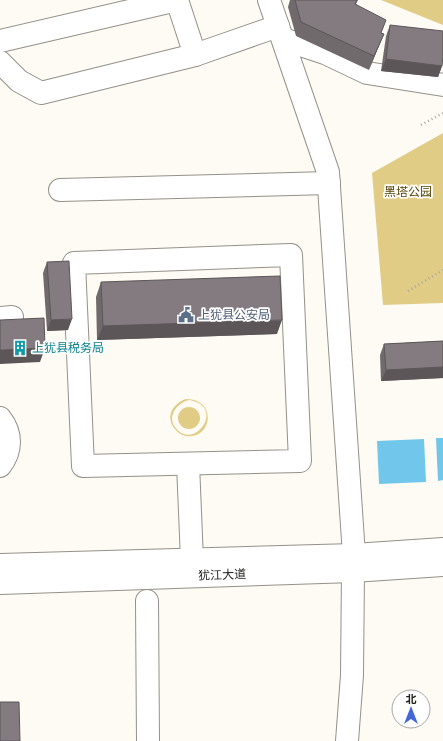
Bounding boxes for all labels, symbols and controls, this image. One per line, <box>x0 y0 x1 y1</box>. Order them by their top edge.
park label: 黑塔公园 <box>384 184 432 199</box>
public building icon: 上犹县公安局 <box>177 306 195 324</box>
place label: 上犹县公安局 <box>198 307 270 322</box>
building icon: 上犹县税务局 <box>11 339 29 357</box>
place label: 上犹县税务局 <box>32 340 104 355</box>
street label: 犹江大道 <box>198 566 246 583</box>
north arrow <box>391 689 431 729</box>
text: 北 <box>406 692 417 706</box>

